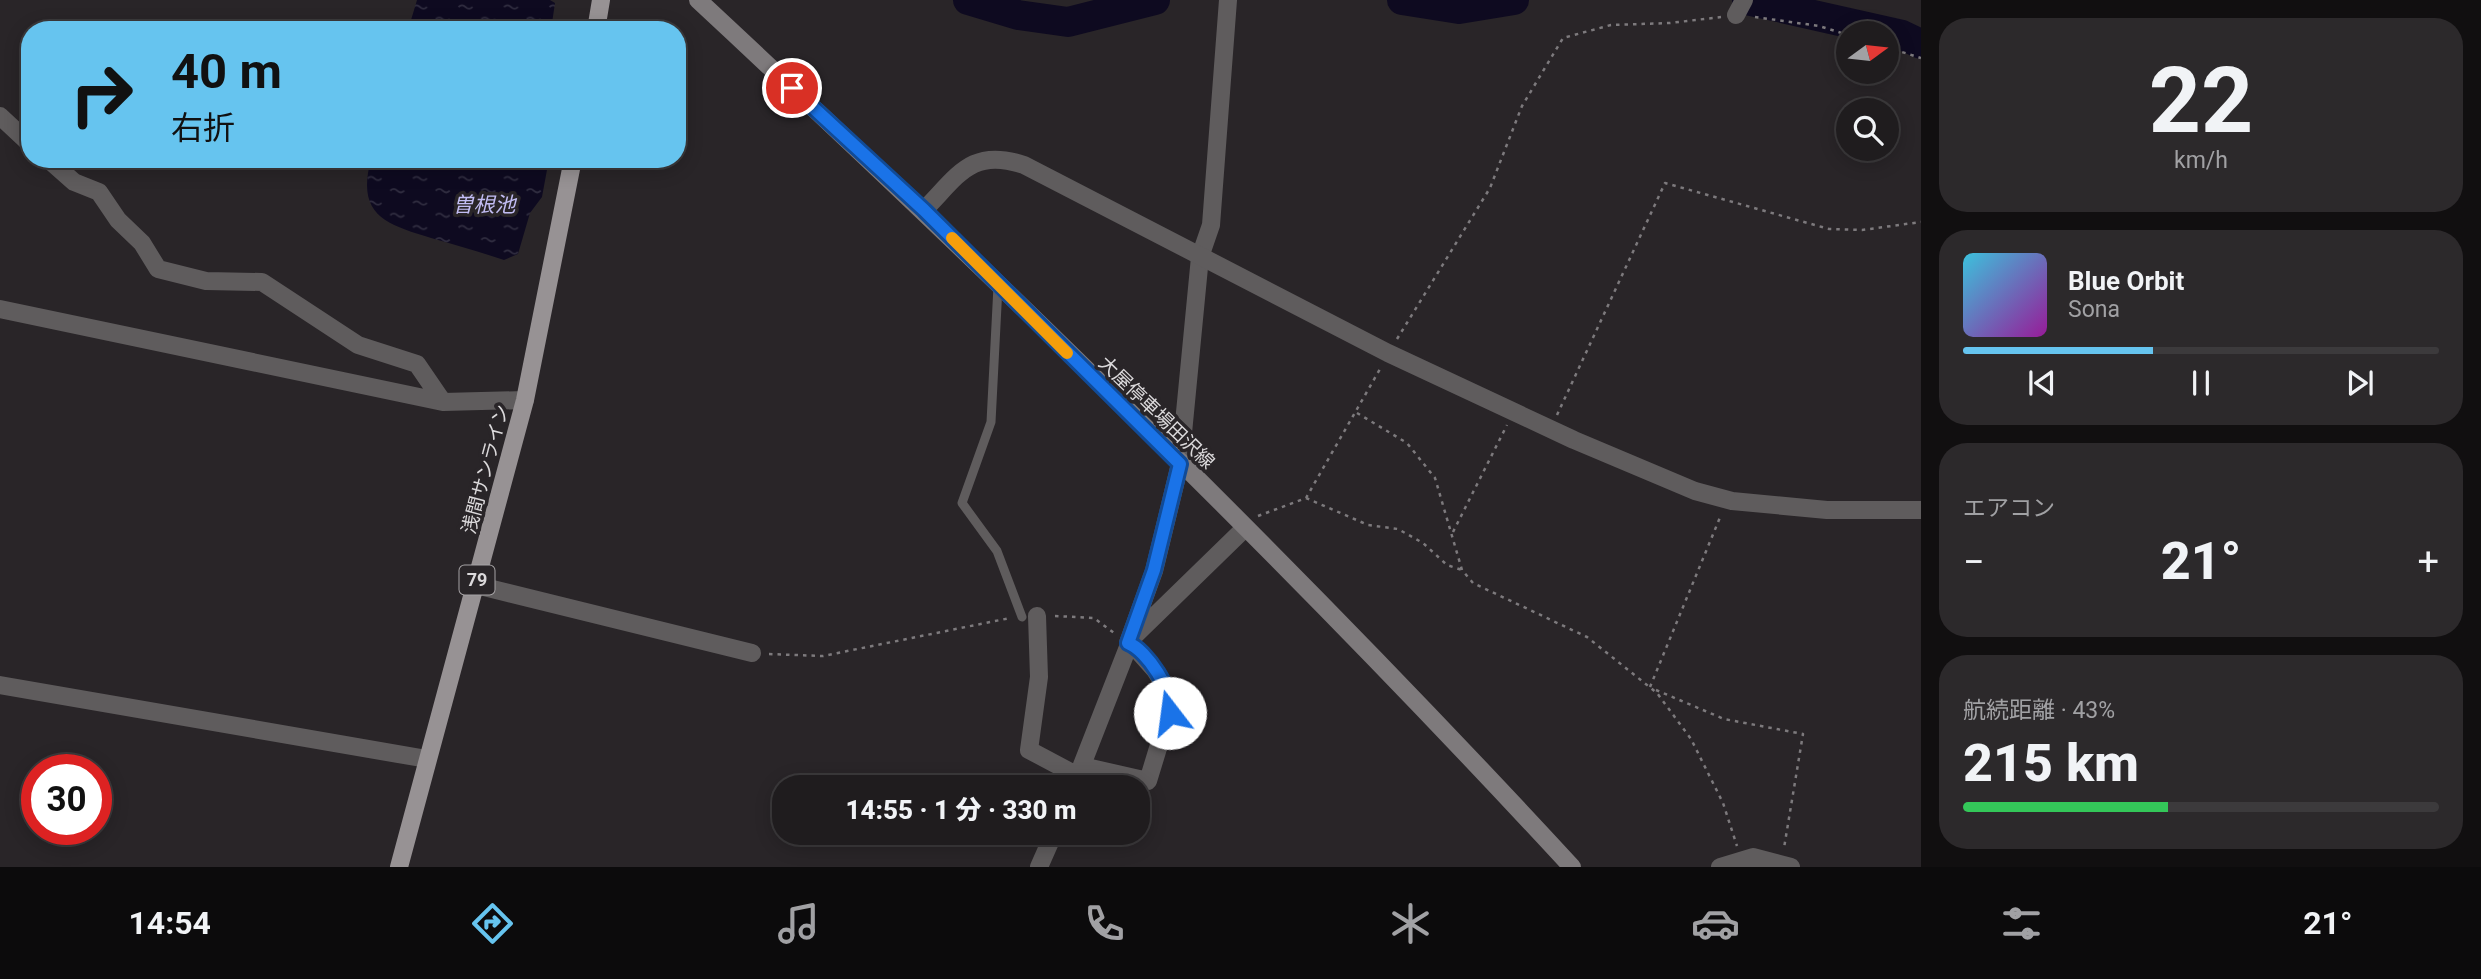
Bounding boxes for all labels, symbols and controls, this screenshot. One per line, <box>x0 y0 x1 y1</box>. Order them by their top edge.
north arrow <box>1836 21 1899 84</box>
map controls <box>1836 21 1899 161</box>
text: 40 m <box>171 43 282 100</box>
text: 22 <box>2149 48 2253 154</box>
icon: right <box>56 49 147 140</box>
pin <box>762 58 822 118</box>
icon: arrive <box>773 69 811 107</box>
button: search <box>1836 98 1899 161</box>
text: 右折 <box>171 109 235 147</box>
text: km/h <box>2174 147 2228 174</box>
water label: 曽根池 <box>453 193 517 217</box>
text: Blue Orbit <box>2068 266 2184 296</box>
text: Sona <box>2068 296 2120 323</box>
street label: 大屋停車場田沢線 <box>1094 351 1219 473</box>
icon: previous <box>2023 364 2061 402</box>
icon: pause <box>2182 364 2220 402</box>
icon: next <box>2341 364 2379 402</box>
street label: 浅間サンライン <box>457 402 514 536</box>
text: エアコン <box>1963 495 2055 522</box>
text: 21° <box>2161 531 2241 592</box>
text: − <box>1963 540 1985 584</box>
text: + <box>2417 540 2439 584</box>
road number: 79 <box>460 566 494 594</box>
position arrow <box>1133 676 1207 750</box>
text: 航続距離 · 43% <box>1963 697 2115 724</box>
text: 215 km <box>1963 733 2139 794</box>
speed limit sign: 30 <box>21 754 112 845</box>
text: 14:55 · 1 分 · 330 m <box>845 795 1077 825</box>
icon: directions <box>468 899 517 948</box>
icon: music <box>774 899 823 948</box>
icon: phone <box>1080 899 1129 948</box>
icon: climate <box>1386 899 1435 948</box>
icon: car <box>1691 899 1740 948</box>
icon: filters <box>1997 899 2046 948</box>
text: 14:54 <box>128 904 211 942</box>
text: 21° <box>2303 904 2352 942</box>

